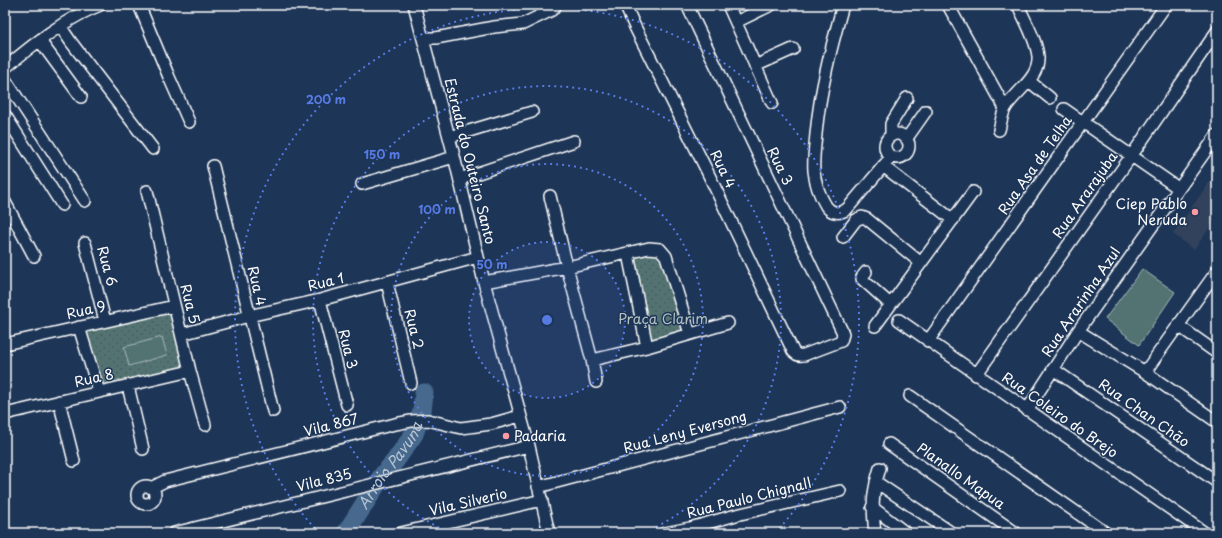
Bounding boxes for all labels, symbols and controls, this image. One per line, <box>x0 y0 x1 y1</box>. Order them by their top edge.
street label: Estrada do Outeiro Santo <box>440 76 501 246</box>
text: 200 m <box>306 90 346 108</box>
street label: Rua Asa de Telha <box>993 111 1077 219</box>
street label: Rua 3 <box>762 143 799 188</box>
text: 150 m <box>364 145 400 163</box>
street label: Rua 4 <box>705 146 742 191</box>
street label: Rua Ararajuba <box>1047 147 1123 242</box>
place label: Ciep Pablo Neruda <box>1116 193 1187 230</box>
text: 100 m <box>418 200 456 218</box>
marker: Ciep Pablo Neruda <box>1190 207 1200 217</box>
street label: Rua Ararinha Azul <box>1036 243 1125 361</box>
street label: Rua 6 <box>92 244 123 288</box>
text: 50 m <box>476 255 508 273</box>
street label: Rua 4 <box>243 264 272 308</box>
street label: Rua 1 <box>305 267 346 296</box>
street label: Rua 5 <box>175 282 206 326</box>
street label: Rua 9 <box>64 295 108 324</box>
street label: Rua 2 <box>399 307 430 351</box>
park label: Praça Clarim <box>618 308 708 329</box>
centre of rings <box>540 313 554 327</box>
street label: Rua 3 <box>333 327 364 371</box>
street label: Rua 8 <box>72 363 116 392</box>
street label: Rua Coleiro do Brejo <box>998 367 1123 463</box>
street label: Rua Chan Chão <box>1095 373 1194 452</box>
street label: Rua Leny Eversong <box>621 405 749 458</box>
street label: Vila 867 <box>301 408 360 441</box>
water label: Arroio Pavuna <box>351 418 428 513</box>
place label: Padaria <box>514 425 566 446</box>
marker: Padaria <box>501 431 511 441</box>
street label: Planallo Mapua <box>913 437 1010 514</box>
street label: Vila 835 <box>294 463 354 497</box>
street label: Rua Paulo Chignall <box>684 472 813 523</box>
street label: Vila Silverio <box>427 482 509 521</box>

